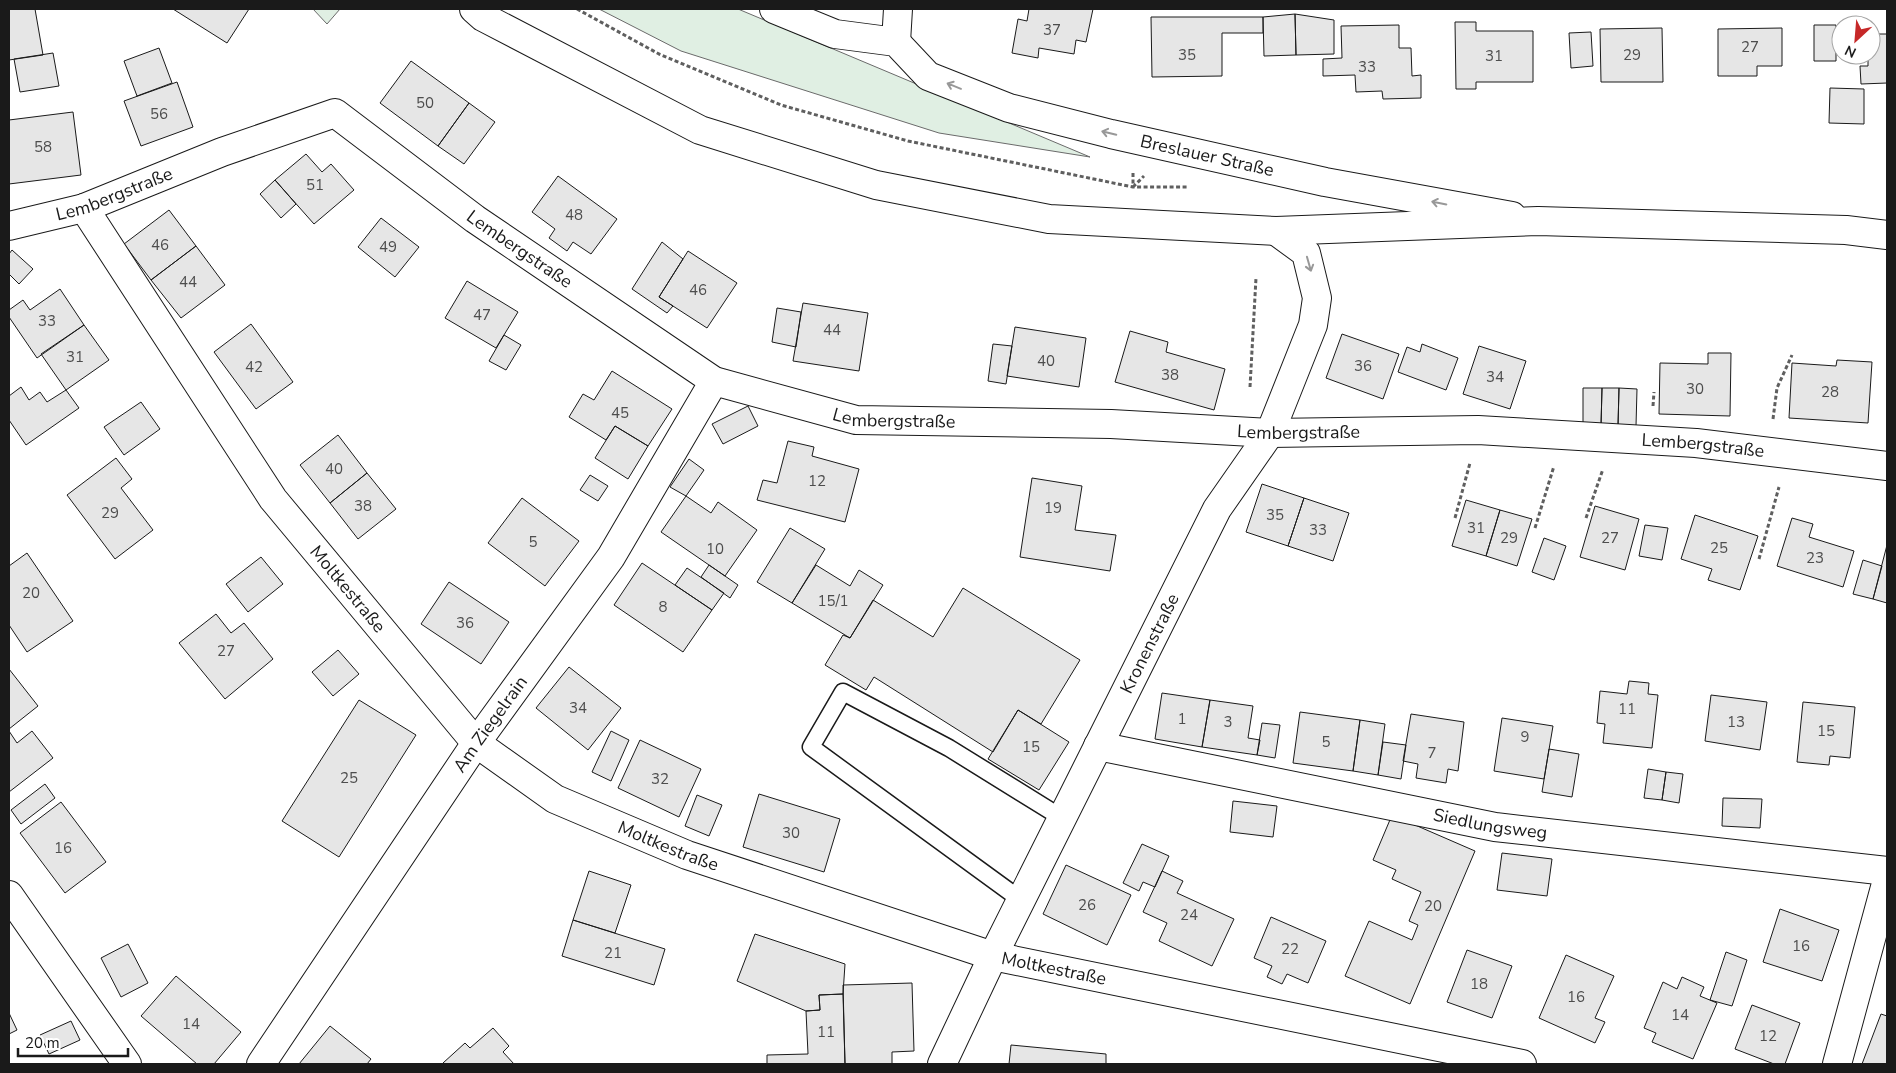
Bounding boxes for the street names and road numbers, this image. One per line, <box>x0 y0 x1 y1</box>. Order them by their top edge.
street label: Breslauer Straße <box>1138 129 1276 182</box>
street label: Lembergstraße <box>53 161 176 226</box>
street label: Lembergstraße <box>462 205 577 294</box>
street label: Lembergstraße <box>830 402 956 434</box>
street label: Lembergstraße <box>1236 419 1360 445</box>
street label: Lembergstraße <box>1641 428 1766 463</box>
street label: Moltkestraße <box>304 540 391 638</box>
street label: Kronenstraße <box>1114 589 1185 698</box>
street label: Am Ziegelrain <box>448 671 533 777</box>
street label: Siedlungsweg <box>1431 803 1548 845</box>
street label: Moltkestraße <box>614 815 722 877</box>
street label: Moltkestraße <box>999 946 1109 991</box>

